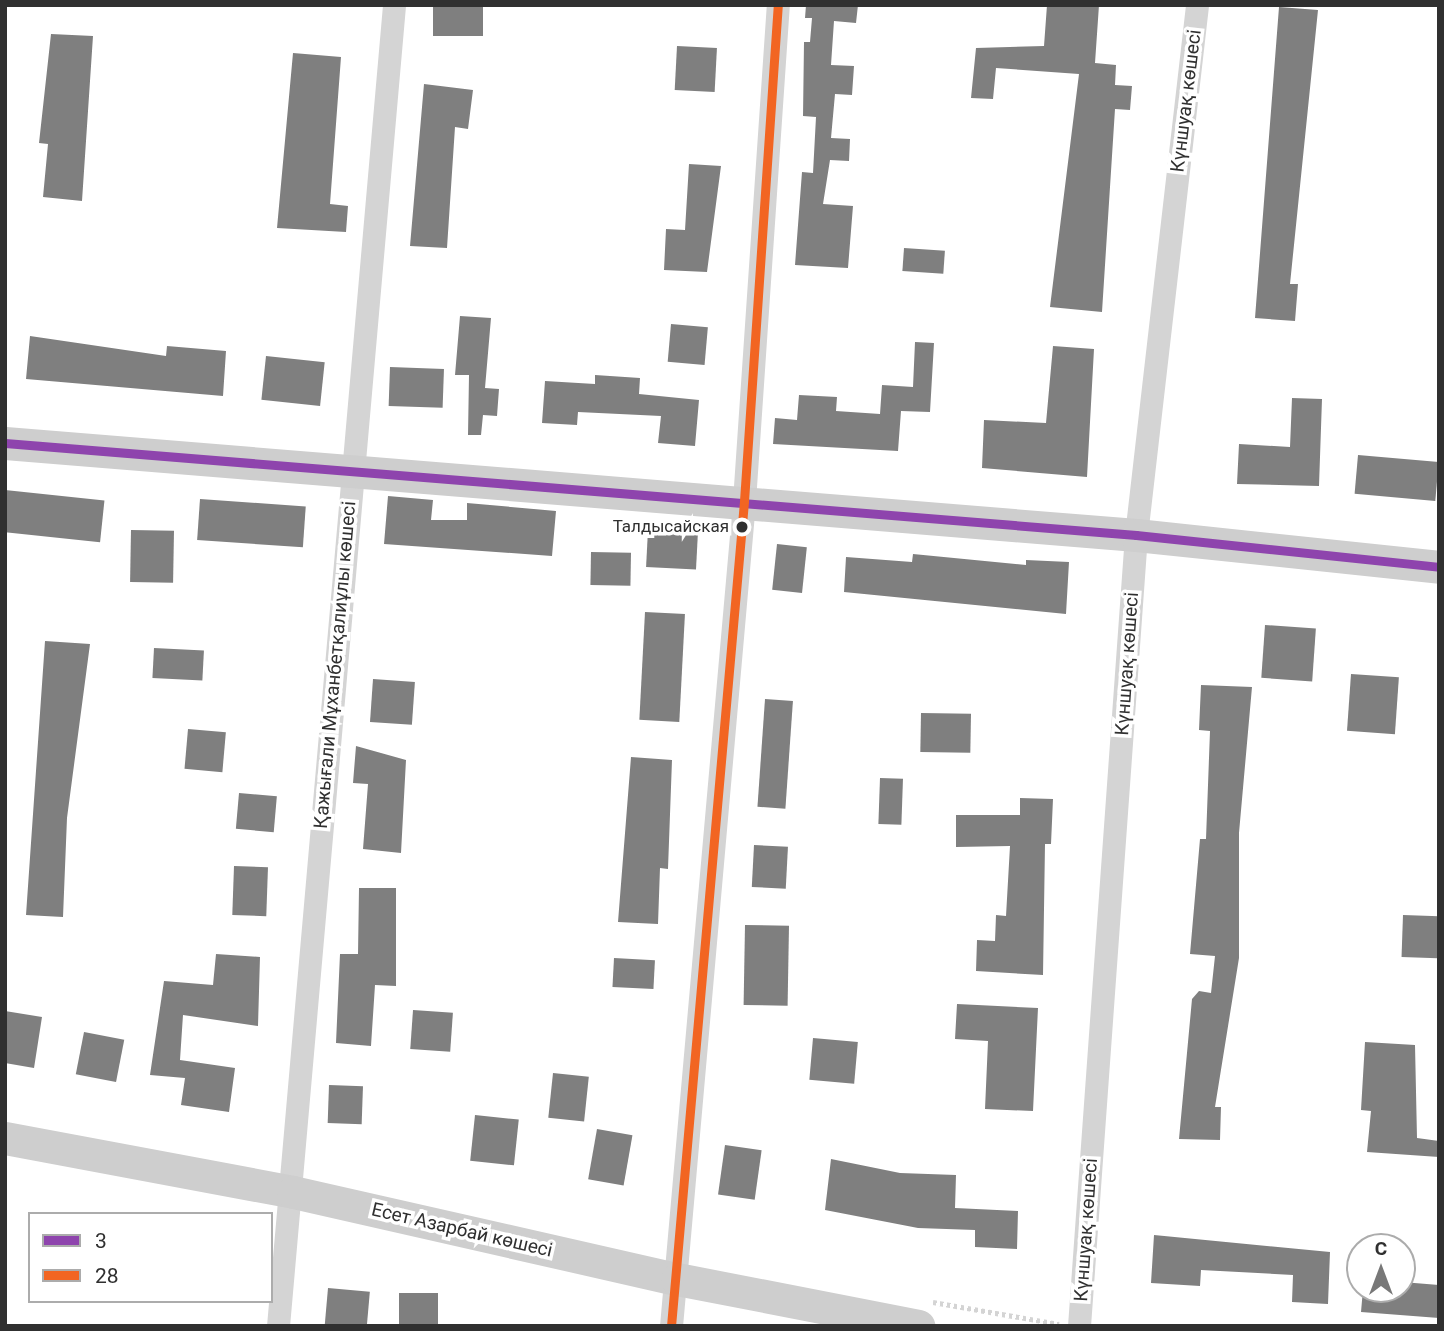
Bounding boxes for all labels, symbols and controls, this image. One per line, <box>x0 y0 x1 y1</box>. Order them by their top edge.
street label: Күншуақ көшесі <box>1166 28 1206 174</box>
street label: Қажығали Мұханбетқалиұлы көшесі <box>309 500 361 830</box>
place label: Талдысайская <box>613 517 729 537</box>
marker: Талдысайская <box>735 520 749 534</box>
street label: Күншуақ көшесі <box>1111 592 1143 736</box>
street label: Күншуақ көшесі <box>1070 1158 1102 1302</box>
street label: Есет Азарбай көшесі <box>369 1198 555 1262</box>
legend <box>28 1212 273 1303</box>
text: 3 <box>95 1229 107 1253</box>
north arrow <box>1346 1233 1416 1303</box>
text: С <box>1375 1237 1387 1260</box>
text: 28 <box>95 1264 119 1288</box>

